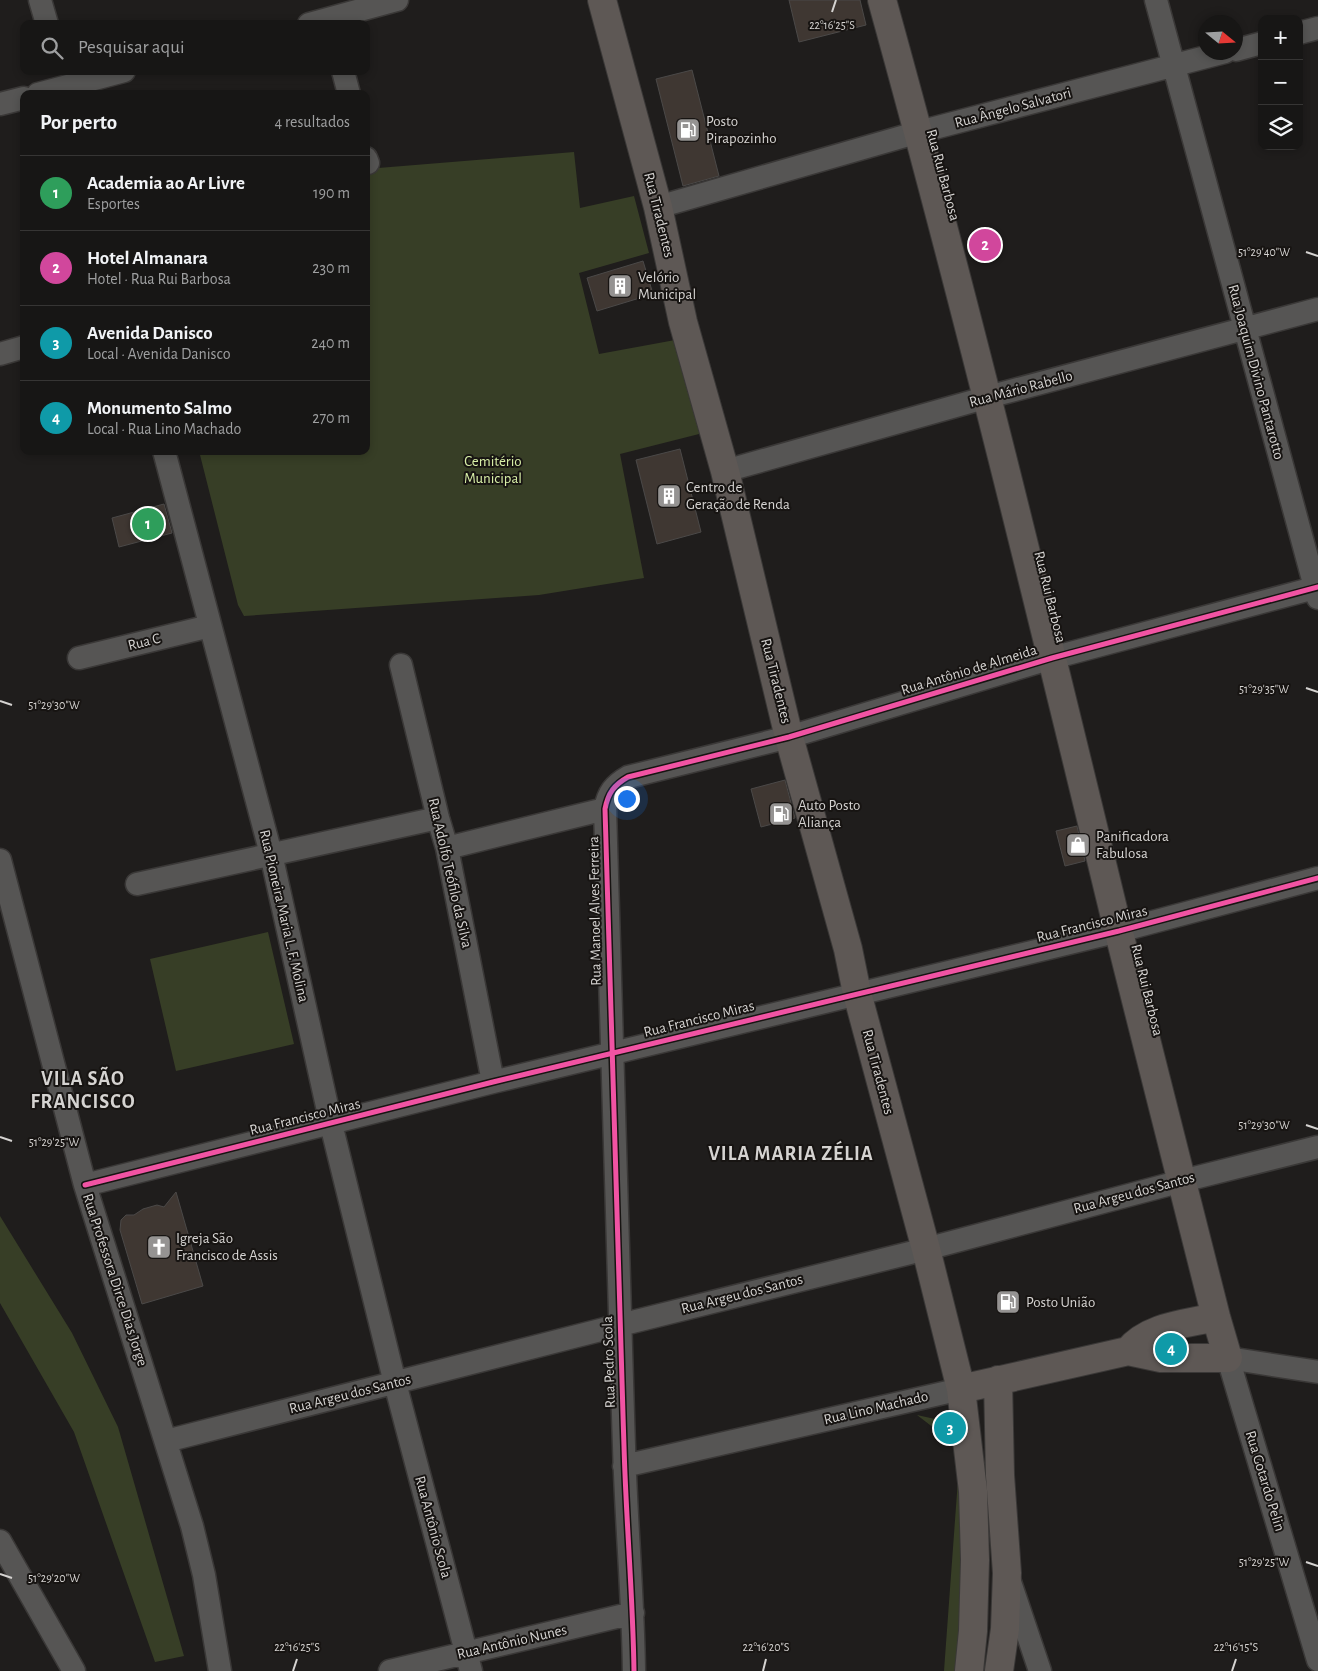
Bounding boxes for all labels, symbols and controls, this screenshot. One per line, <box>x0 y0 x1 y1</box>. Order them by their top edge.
north arrow <box>1198 15 1243 60</box>
map controls <box>1258 15 1303 150</box>
button: + <box>1258 15 1303 60</box>
text: 22°16'25"S <box>809 19 855 31</box>
search box <box>20 20 370 75</box>
icon: search <box>38 34 66 62</box>
text: Pesquisar aqui <box>78 38 184 57</box>
button: − <box>1258 60 1303 105</box>
street label: Rua Ângelo Salvatori <box>953 84 1073 131</box>
button: layers <box>1258 105 1303 150</box>
text: Por perto <box>40 112 117 133</box>
text: 4 resultados <box>275 114 350 130</box>
place label: Posto Pirapozinho <box>706 114 777 146</box>
fuel station icon: Posto Pirapozinho <box>675 117 701 143</box>
street label: Rua Rui Barbosa <box>924 128 962 222</box>
street label: Rua Tiradentes <box>641 171 677 259</box>
text: Academia ao Ar Livre <box>87 174 245 193</box>
text: 1 <box>53 185 59 201</box>
text: 190 m <box>313 185 350 201</box>
text: Esportes <box>87 196 140 212</box>
pin: 2 <box>969 226 1001 264</box>
text: 51°29'40"W <box>1238 246 1290 258</box>
text: Hotel Almanara <box>87 249 208 268</box>
text: 2 <box>52 260 60 276</box>
text: 230 m <box>312 260 350 276</box>
place label: Velório Municipal <box>638 270 696 302</box>
text: Hotel · Rua Rui Barbosa <box>87 271 231 287</box>
building icon: Velório Municipal <box>607 273 633 299</box>
street label: Rua Joaquim Divino Pantarotto <box>1225 283 1287 461</box>
text: Avenida Danisco <box>87 324 213 343</box>
text: 3 <box>53 335 59 351</box>
text: 240 m <box>311 335 350 351</box>
text: Local · Avenida Danisco <box>87 346 231 362</box>
street label: Rua Mário Rabello <box>968 368 1074 410</box>
text: Monumento Salmo <box>87 399 232 418</box>
text: 4 <box>52 410 60 426</box>
text: 270 m <box>312 410 350 426</box>
text: Local · Rua Lino Machado <box>87 421 241 437</box>
park label: Cemitério Municipal <box>464 454 522 486</box>
place label: Centro de Geração de Renda <box>686 480 790 512</box>
building icon: Centro de Geração de Renda <box>656 483 682 509</box>
pin: 1 <box>132 505 164 543</box>
street label: Rua Rui Barbosa <box>1031 550 1069 645</box>
street label: Rua C <box>126 631 162 653</box>
street label: Rua Tiradentes <box>758 637 794 725</box>
street label: Rua Antônio de Almeida <box>899 642 1039 698</box>
text: 51°29'35"W <box>1239 683 1289 695</box>
text: 51°29'30"W <box>28 699 80 711</box>
your location <box>614 786 640 812</box>
street label: Rua Adolfo Teófilo da Silva <box>425 797 475 949</box>
place label: Auto Posto Aliança <box>798 798 860 830</box>
fuel station icon: Auto Posto Aliança <box>768 801 794 827</box>
street label: Rua Pioneira Maria L. F. Molina <box>257 828 311 1004</box>
place label: Panificadora Fabulosa <box>1096 829 1169 861</box>
shop icon: Panificadora Fabulosa <box>1065 832 1091 858</box>
street label: Rua Manoel Alves Ferreira <box>586 836 604 986</box>
street label: Rua Francisco Miras <box>1035 903 1149 945</box>
street label: Rua Rui Barbosa <box>1128 943 1166 1038</box>
street label: Rua Francisco Miras <box>642 998 756 1040</box>
street label: Rua Tiradentes <box>859 1028 897 1116</box>
district label: VILA SÃO FRANCISCO <box>30 1066 136 1112</box>
street label: Rua Francisco Miras <box>248 1096 362 1138</box>
text: 51°29'30"W <box>1238 1119 1290 1131</box>
text: 51°29'25"W <box>29 1136 80 1148</box>
district label: VILA MARIA ZÉLIA <box>708 1140 874 1164</box>
street label: Rua Argeu dos Santos <box>1072 1170 1196 1216</box>
street label: Rua Professora Dirce Dias Jorge <box>80 1192 150 1368</box>
place label: Igreja São Francisco de Assis <box>176 1231 278 1263</box>
church icon: Igreja São Francisco de Assis <box>146 1234 172 1260</box>
street label: Rua Argeu dos Santos <box>680 1272 804 1316</box>
fuel station icon: Posto União <box>995 1289 1021 1315</box>
place label: Posto União <box>1026 1295 1095 1310</box>
street label: Rua Pedro Scola <box>600 1316 618 1408</box>
pin: 4 <box>1155 1330 1187 1368</box>
street label: Rua Argeu dos Santos <box>288 1372 412 1416</box>
street label: Rua Lino Machado <box>822 1389 930 1427</box>
pin: 3 <box>934 1409 966 1447</box>
street label: Rua Gotardo Pelin <box>1243 1429 1287 1533</box>
street label: Rua Antônio Scola <box>412 1474 454 1580</box>
text: 51°29'25"W <box>1239 1556 1290 1568</box>
text: 51°29'20"W <box>28 1572 80 1584</box>
street label: Rua Antônio Nunes <box>456 1622 568 1662</box>
text: 22°16'25"S <box>274 1641 320 1653</box>
text: 22°16'20"S <box>742 1641 790 1653</box>
text: 22°16'15"S <box>1214 1641 1259 1653</box>

